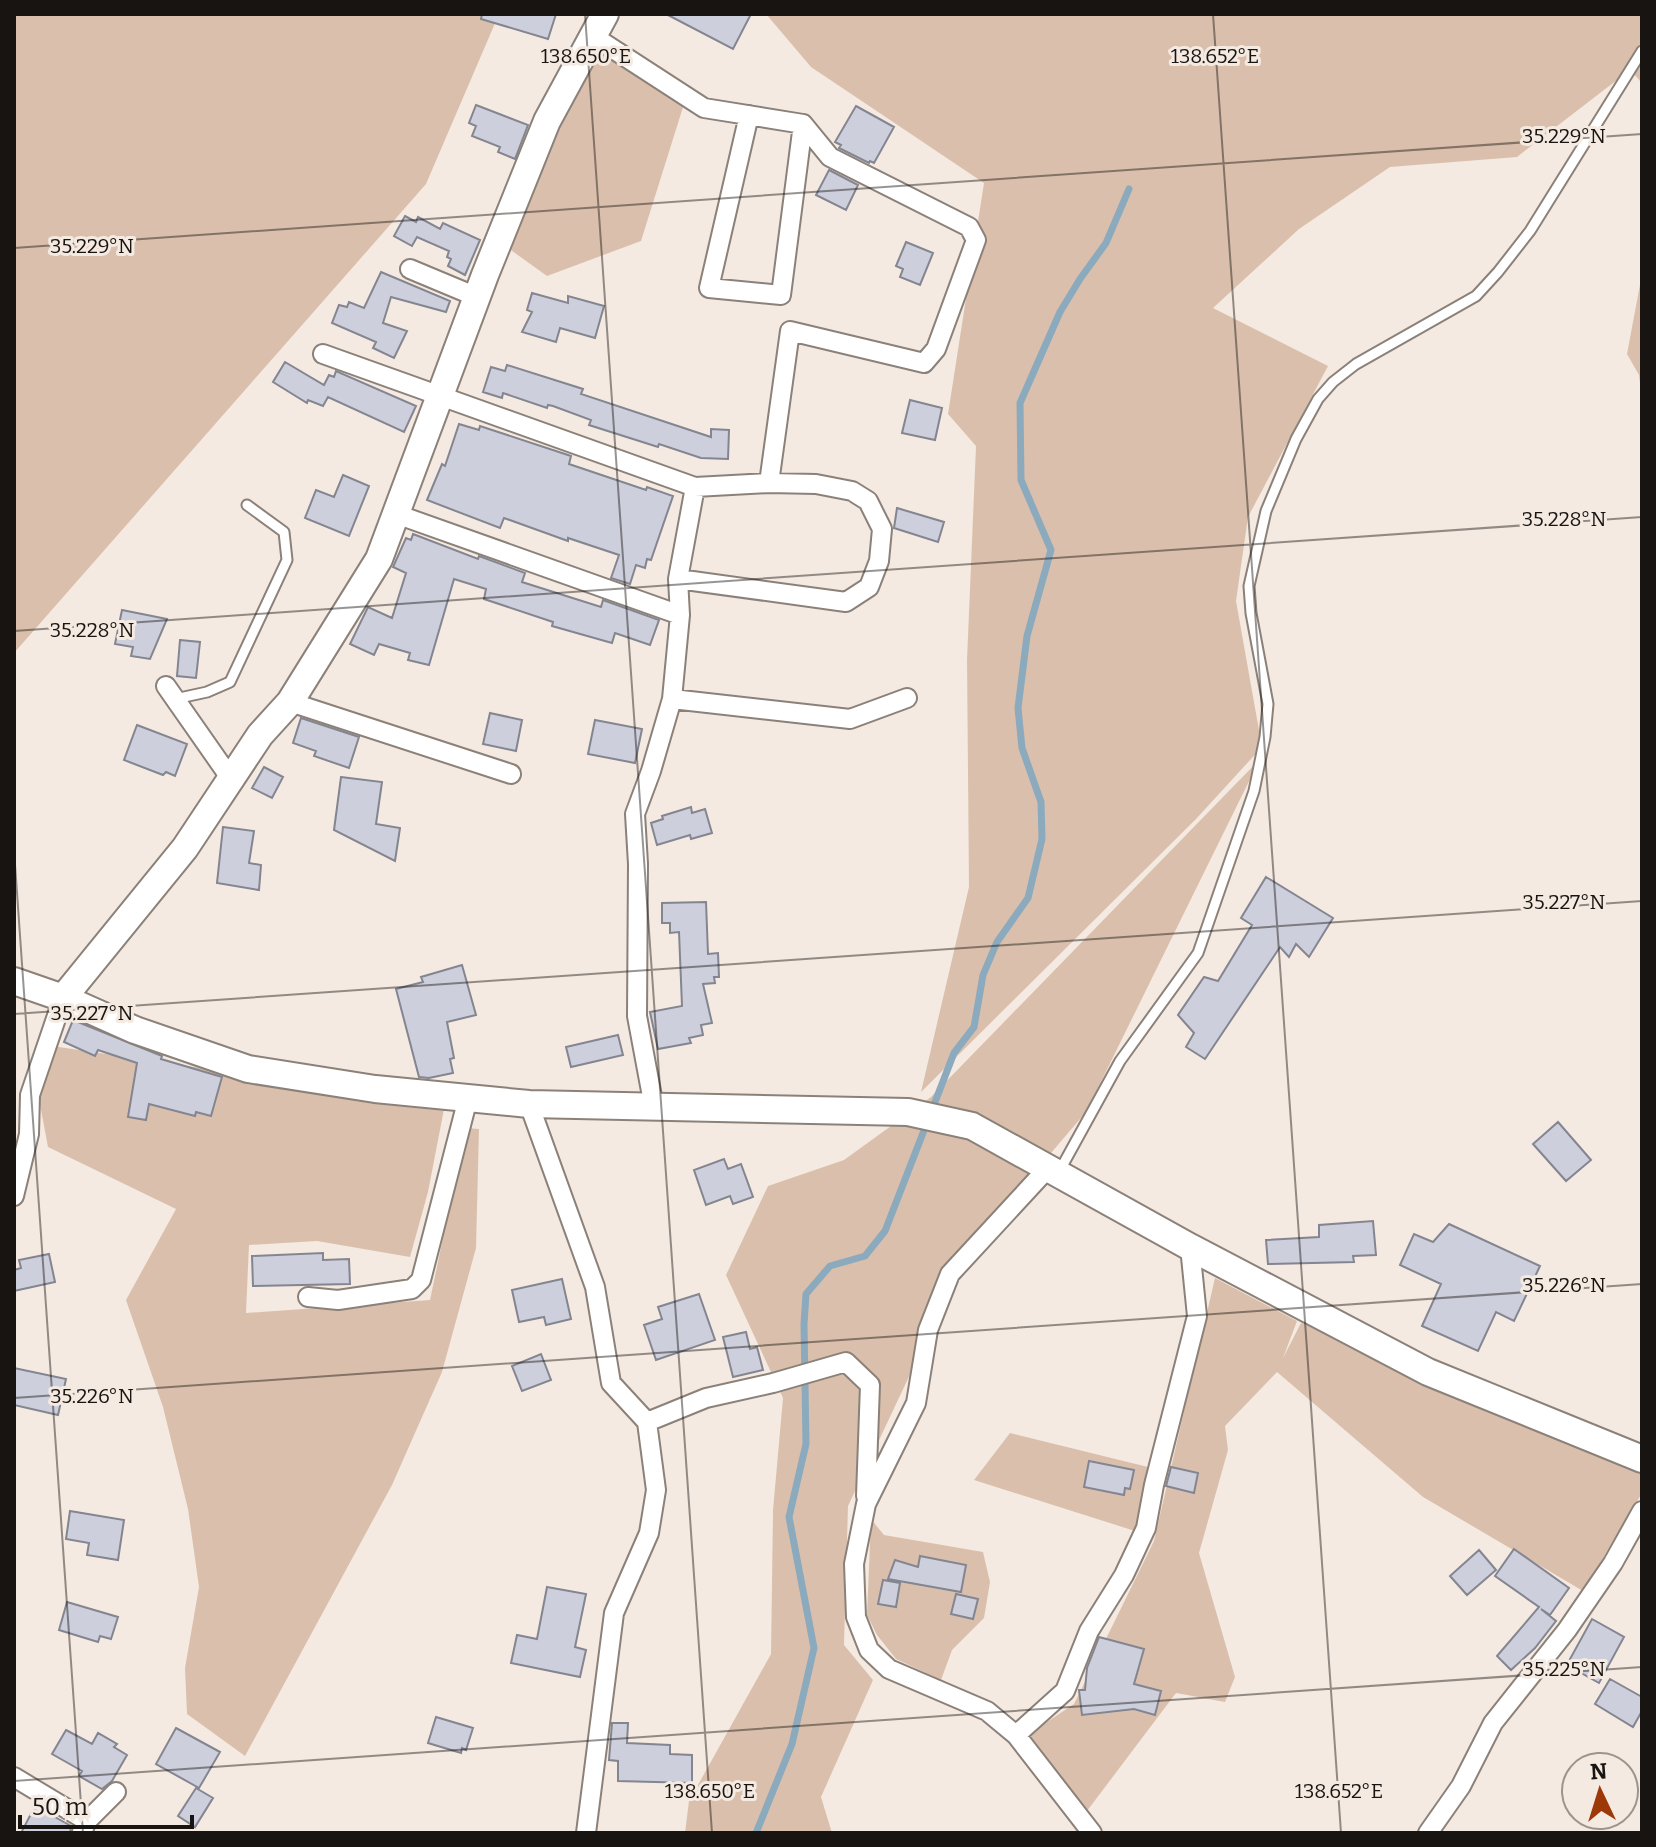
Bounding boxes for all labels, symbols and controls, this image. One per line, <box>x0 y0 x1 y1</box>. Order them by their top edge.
text: 138.650°E <box>541 44 631 68</box>
text: 138.652°E <box>1171 44 1259 68</box>
text: 35.229°N <box>1522 124 1606 148</box>
text: 35.229°N <box>50 234 134 258</box>
text: 35.228°N <box>1522 507 1606 531</box>
text: 35.228°N <box>50 618 134 642</box>
text: 35.227°N <box>1523 890 1606 914</box>
text: 35.227°N <box>51 1001 134 1025</box>
text: 35.226°N <box>1522 1273 1606 1297</box>
text: 35.226°N <box>50 1384 134 1408</box>
text: 35.225°N <box>1523 1657 1606 1681</box>
north arrow <box>1560 1751 1640 1831</box>
text: N <box>1589 1757 1608 1786</box>
scale bar <box>20 1779 192 1829</box>
text: 138.650°E <box>665 1779 755 1803</box>
text: 138.652°E <box>1295 1779 1383 1803</box>
text: 50 m <box>32 1793 88 1821</box>

